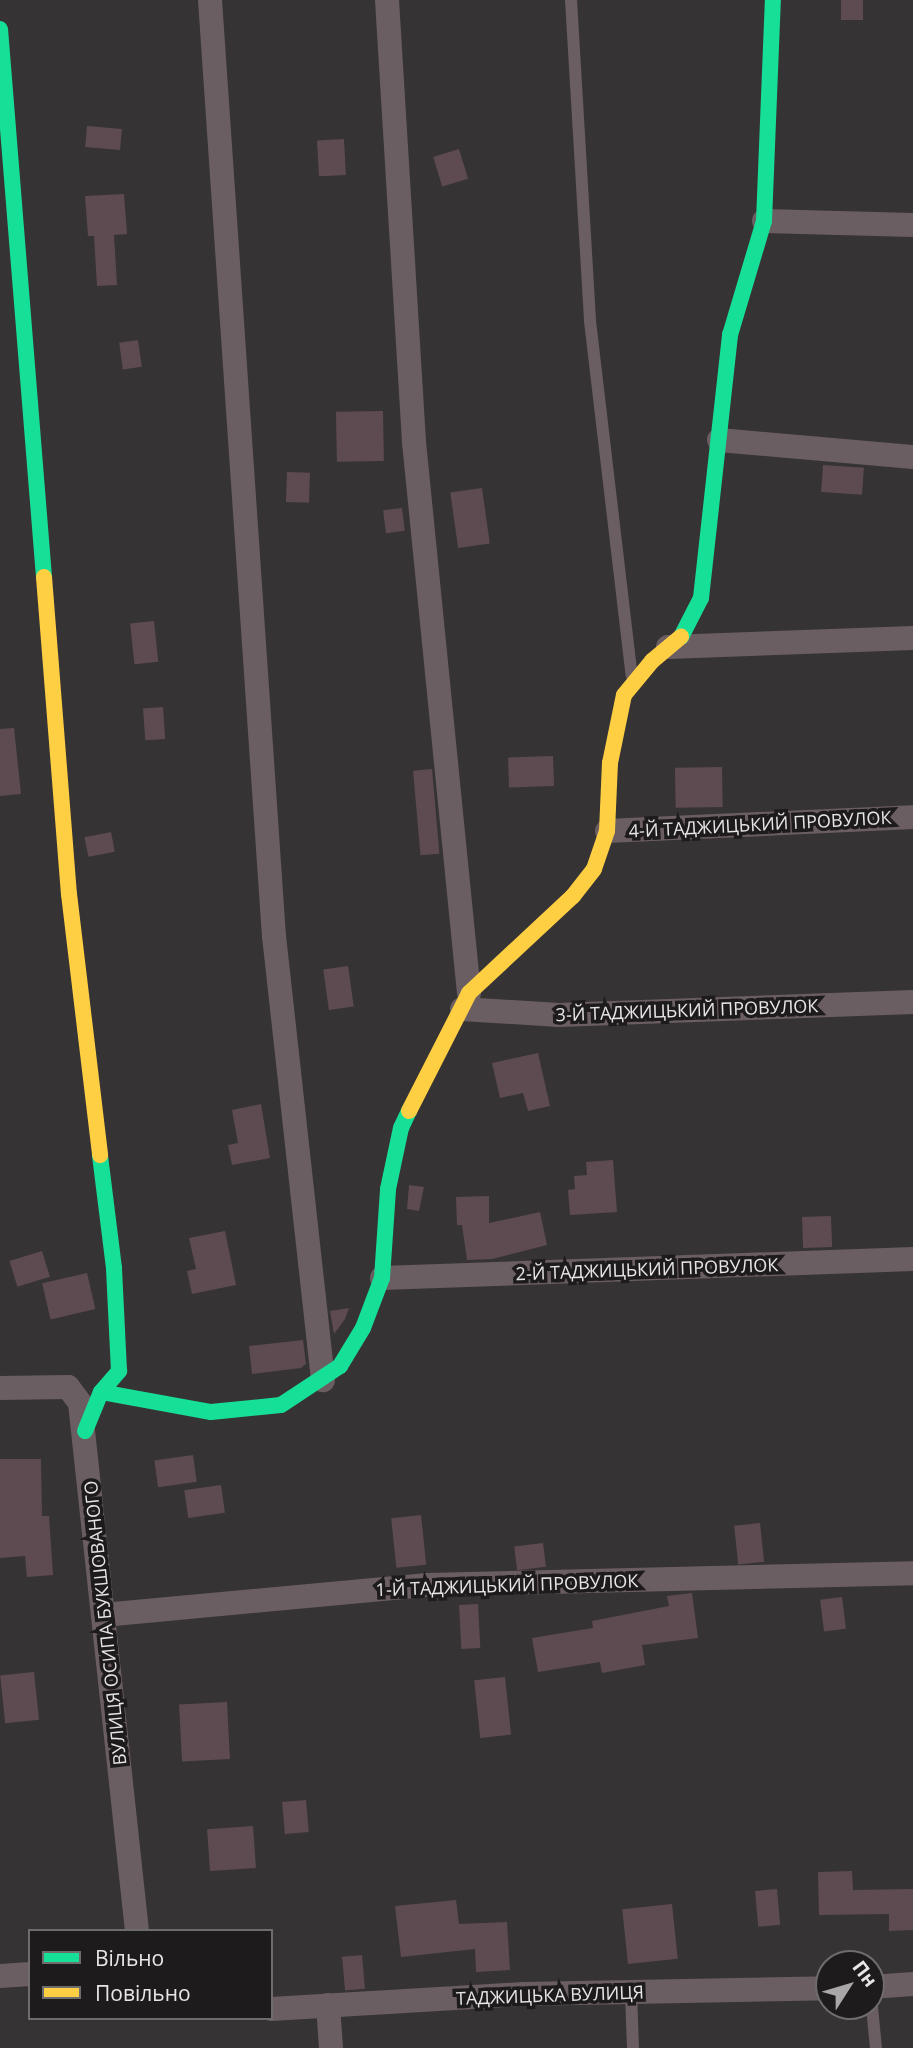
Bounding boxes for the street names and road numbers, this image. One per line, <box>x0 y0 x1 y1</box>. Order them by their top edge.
street label: 4-Й ТАДЖИЦЬКИЙ ПРОВУЛОК <box>628 806 892 842</box>
street label: 3-Й ТАДЖИЦЬКИЙ ПРОВУЛОК <box>555 995 819 1025</box>
street label: 2-Й ТАДЖИЦЬКИЙ ПРОВУЛОК <box>515 1254 779 1284</box>
street label: ВУЛИЦЯ ОСИПА БУКШОВАНОГО <box>79 1480 131 1766</box>
street label: 1-Й ТАДЖИЦЬКИЙ ПРОВУЛОК <box>375 1570 639 1600</box>
street label: ТАДЖИЦЬКА ВУЛИЦЯ <box>456 1981 644 2009</box>

